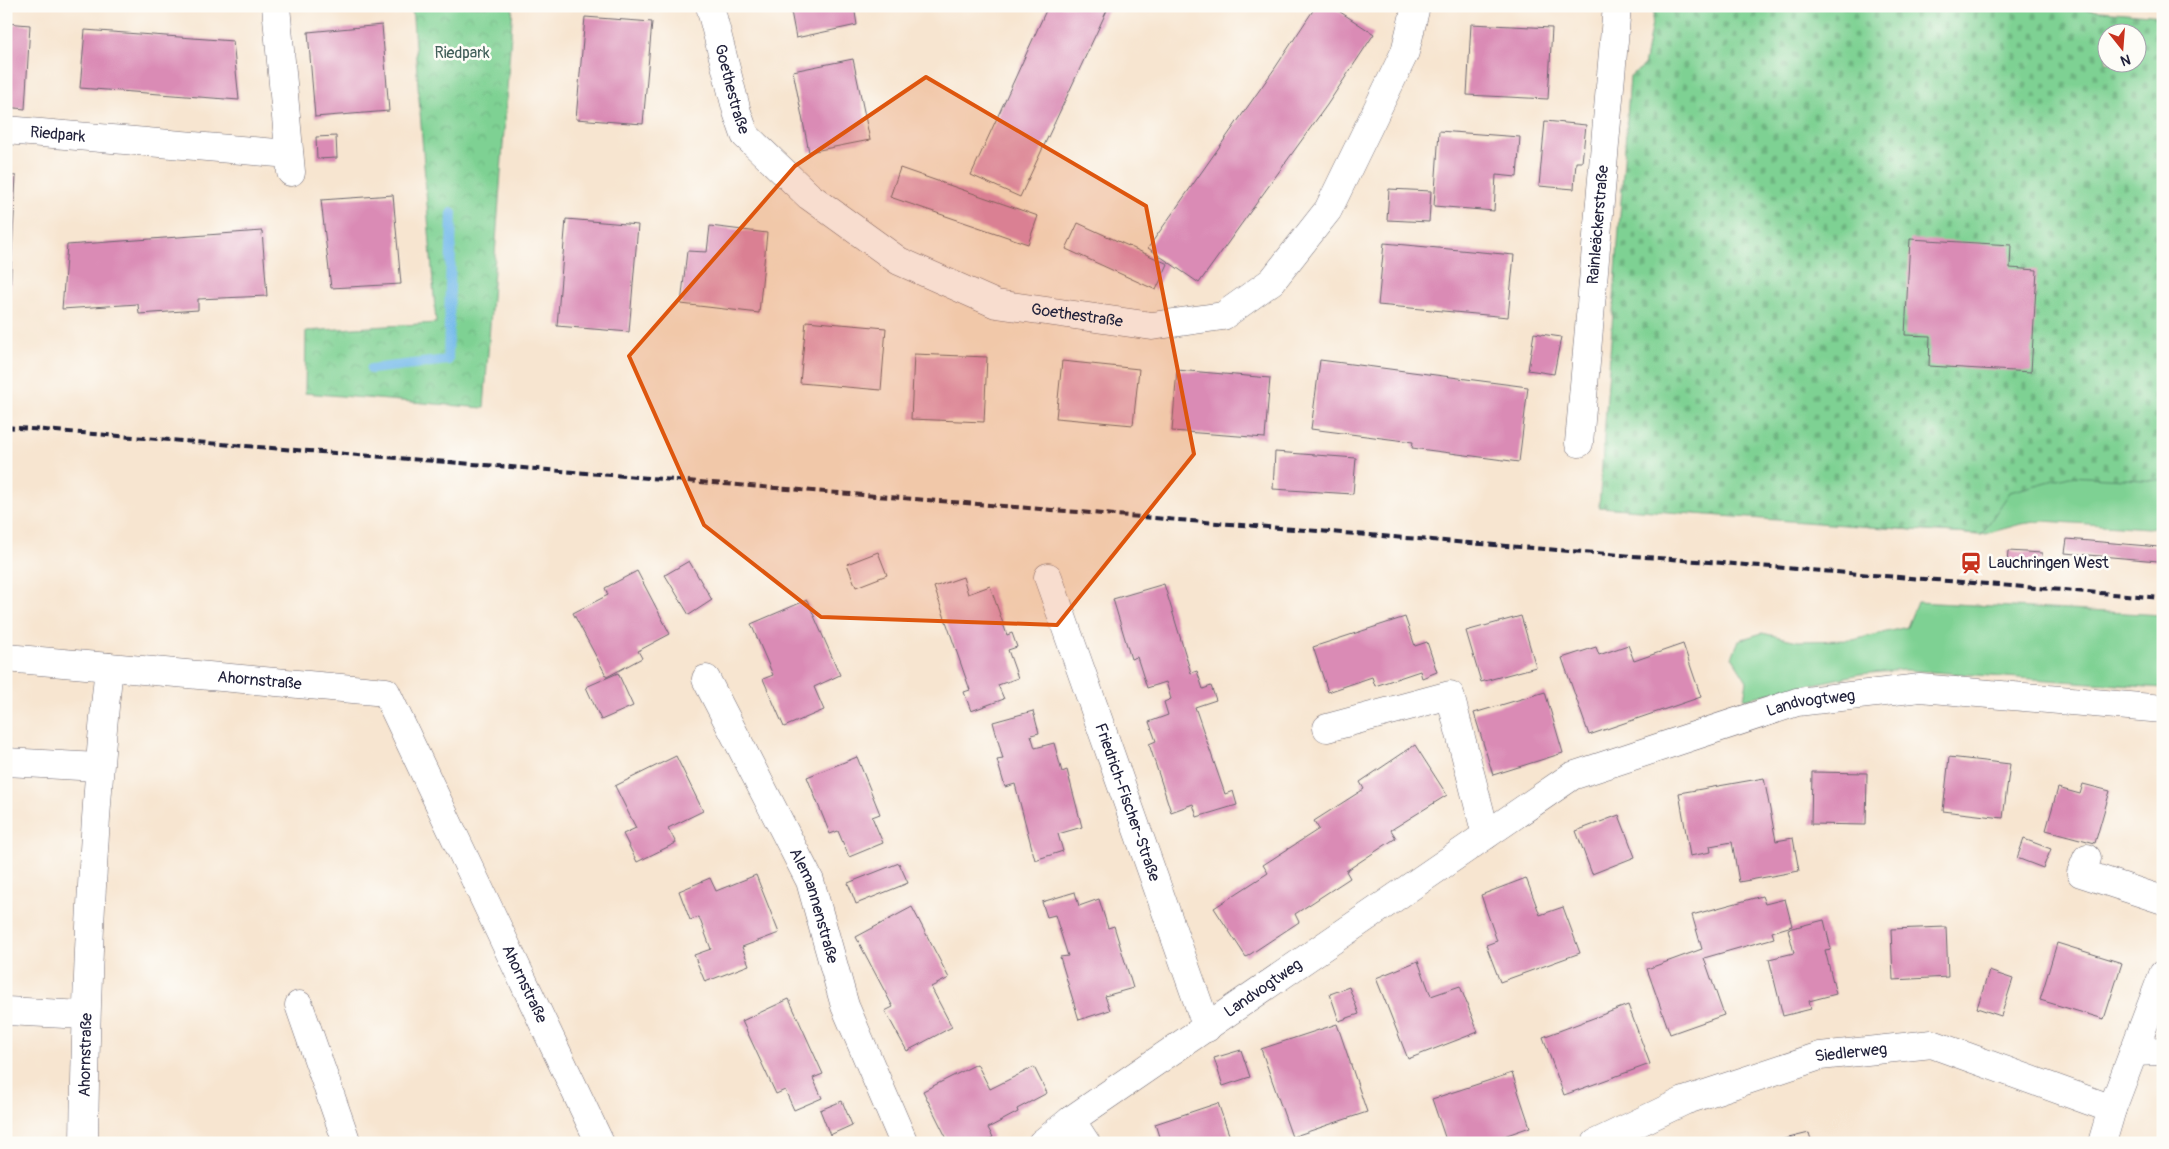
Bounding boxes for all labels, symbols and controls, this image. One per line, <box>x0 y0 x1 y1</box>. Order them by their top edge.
north arrow <box>2096 22 2146 72</box>
street label: Goethestraße <box>710 42 754 137</box>
park label: Riedpark <box>434 43 490 63</box>
text: N <box>2119 50 2133 69</box>
street label: Riedpark <box>29 122 87 147</box>
street label: Rainleäckerstraße <box>1583 164 1613 285</box>
street label: Goethestraße <box>1030 299 1124 332</box>
station icon: Lauchringen West <box>1958 550 1984 576</box>
place label: Lauchringen West <box>1988 553 2109 573</box>
street label: Ahornstraße <box>217 667 303 694</box>
street label: Landvogtweg <box>1764 685 1856 721</box>
street label: Friedrich-Fischer-Straße <box>1090 721 1165 884</box>
street label: Alemannenstraße <box>785 845 843 966</box>
street label: Ahornstraße <box>497 941 552 1026</box>
street label: Landvogtweg <box>1220 954 1306 1022</box>
street label: Ahornstraße <box>75 1012 97 1097</box>
street label: Siedlerweg <box>1812 1039 1888 1067</box>

